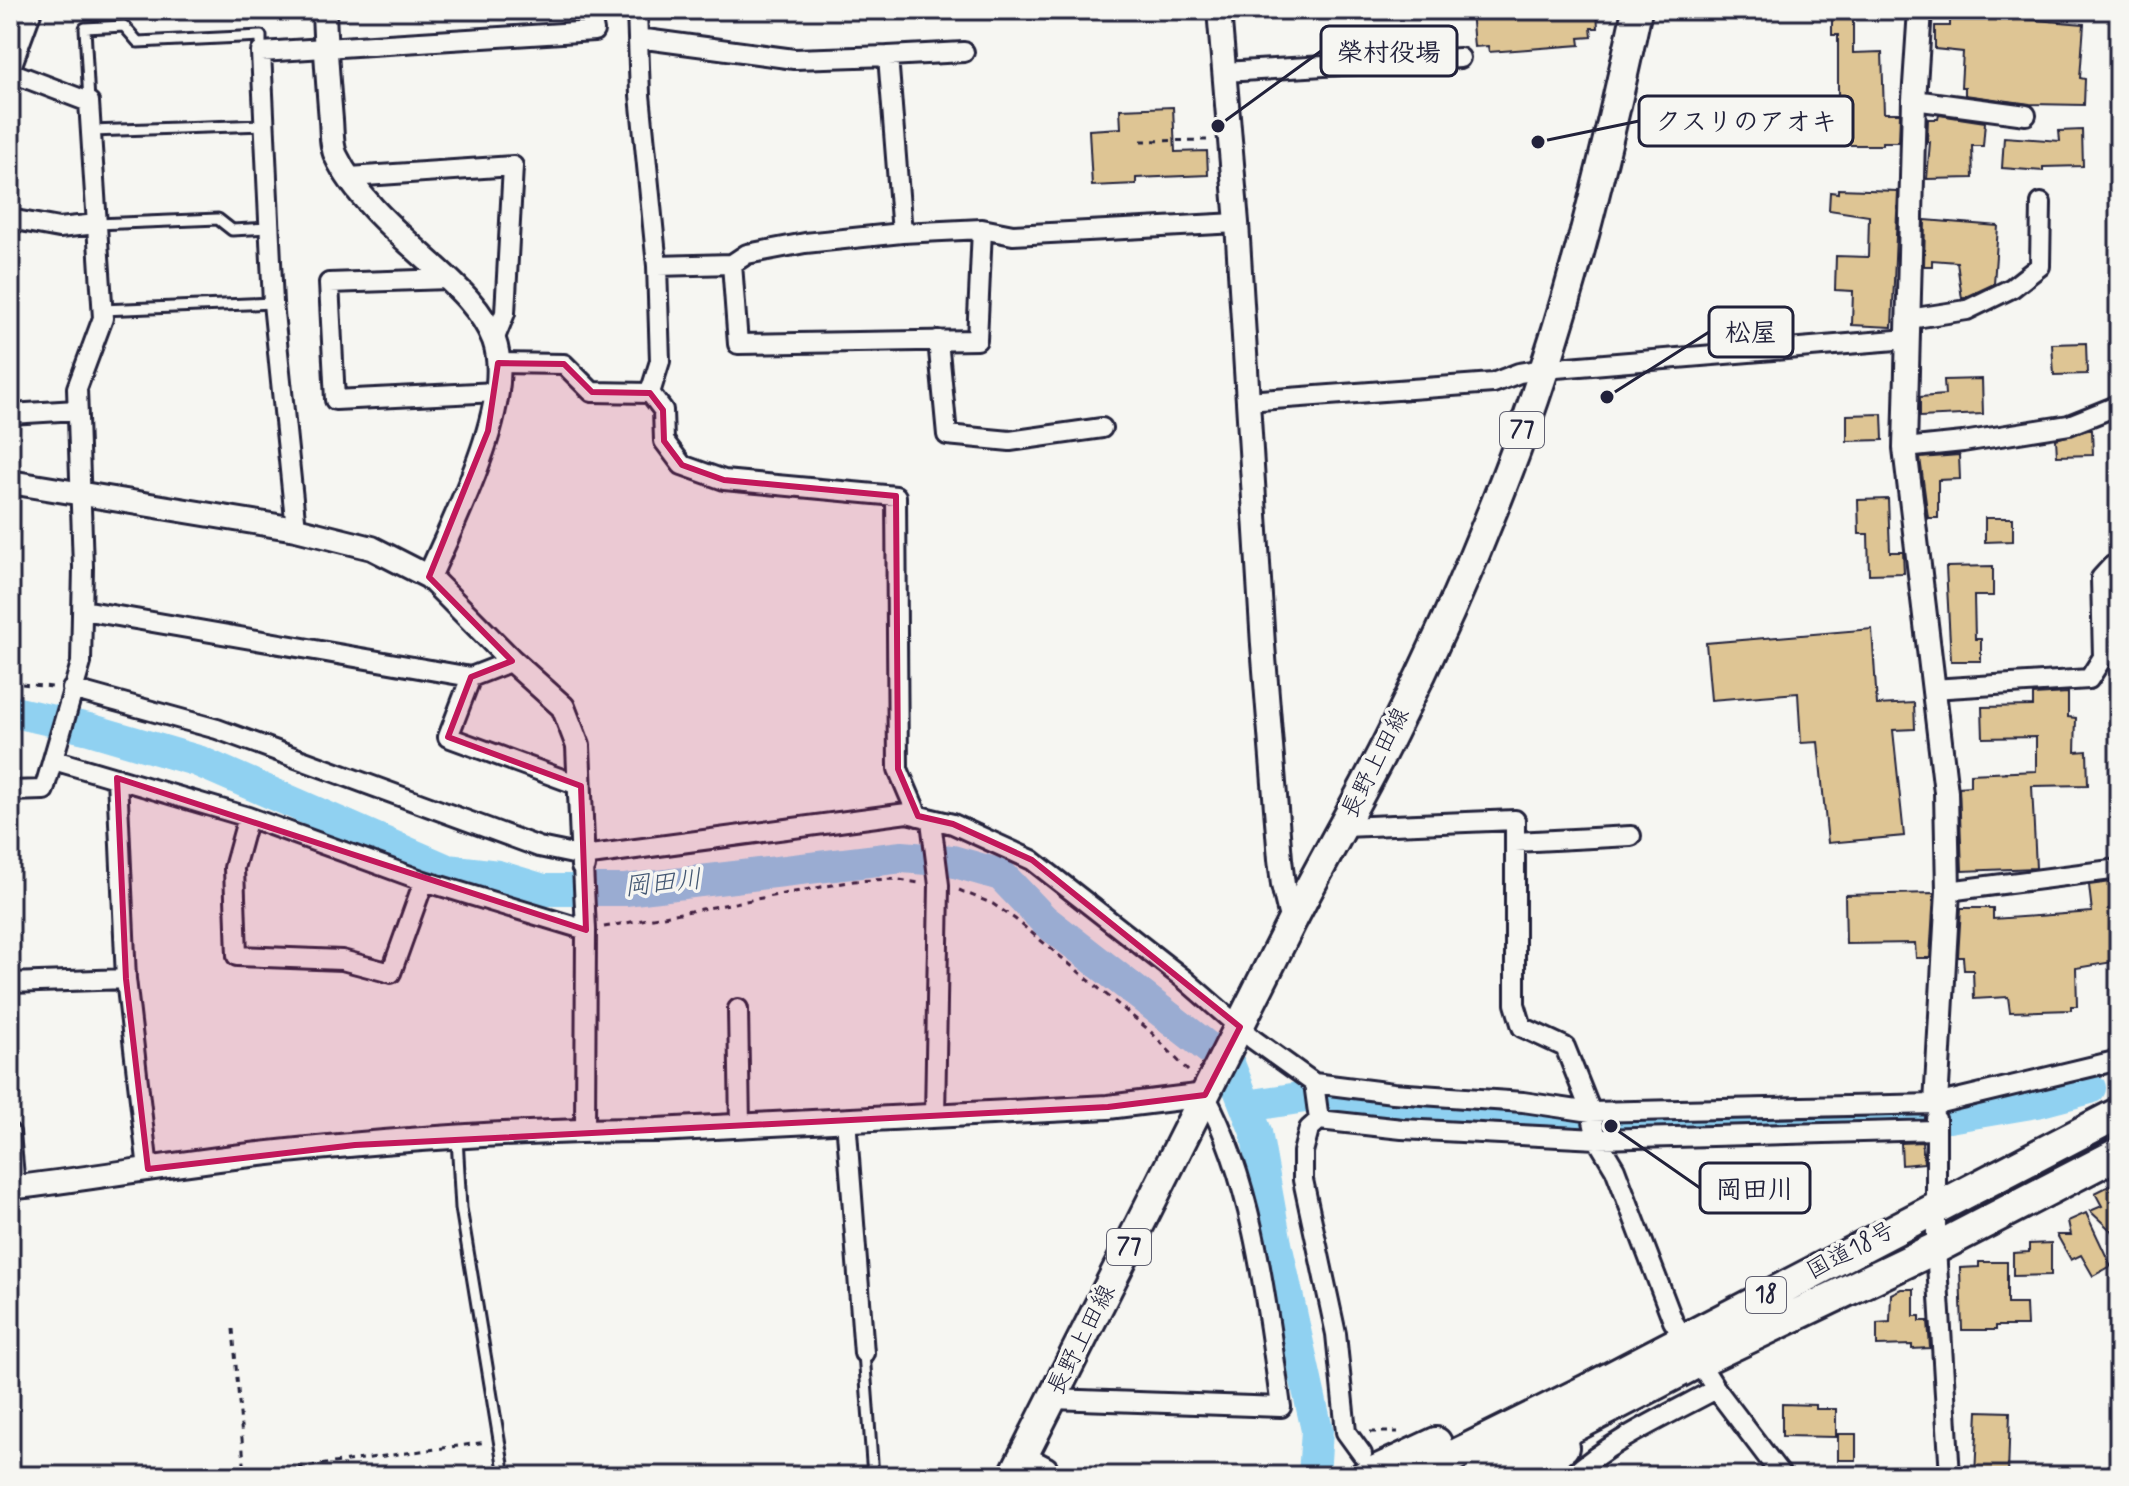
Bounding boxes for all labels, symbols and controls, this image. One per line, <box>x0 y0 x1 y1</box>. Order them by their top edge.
callout: 榮村役場 <box>1321 26 1457 76</box>
text: 榮村役場 <box>1337 37 1441 71</box>
callout: クスリのアオキ <box>1639 96 1853 146</box>
text: クスリのアオキ <box>1655 106 1837 140</box>
callout: 松屋 <box>1709 307 1793 357</box>
text: 松屋 <box>1725 317 1777 351</box>
road number: 77 <box>1500 412 1544 448</box>
street label: 長野上田線 <box>1335 703 1417 823</box>
water label: 岡田川 <box>622 863 704 905</box>
callout: 岡田川 <box>1700 1163 1810 1213</box>
text: 岡田川 <box>1716 1174 1794 1208</box>
street label: 国道18号 <box>1801 1215 1901 1287</box>
road number: 77 <box>1107 1229 1151 1265</box>
road number: 18 <box>1746 1277 1786 1313</box>
street label: 長野上田線 <box>1041 1280 1123 1400</box>

